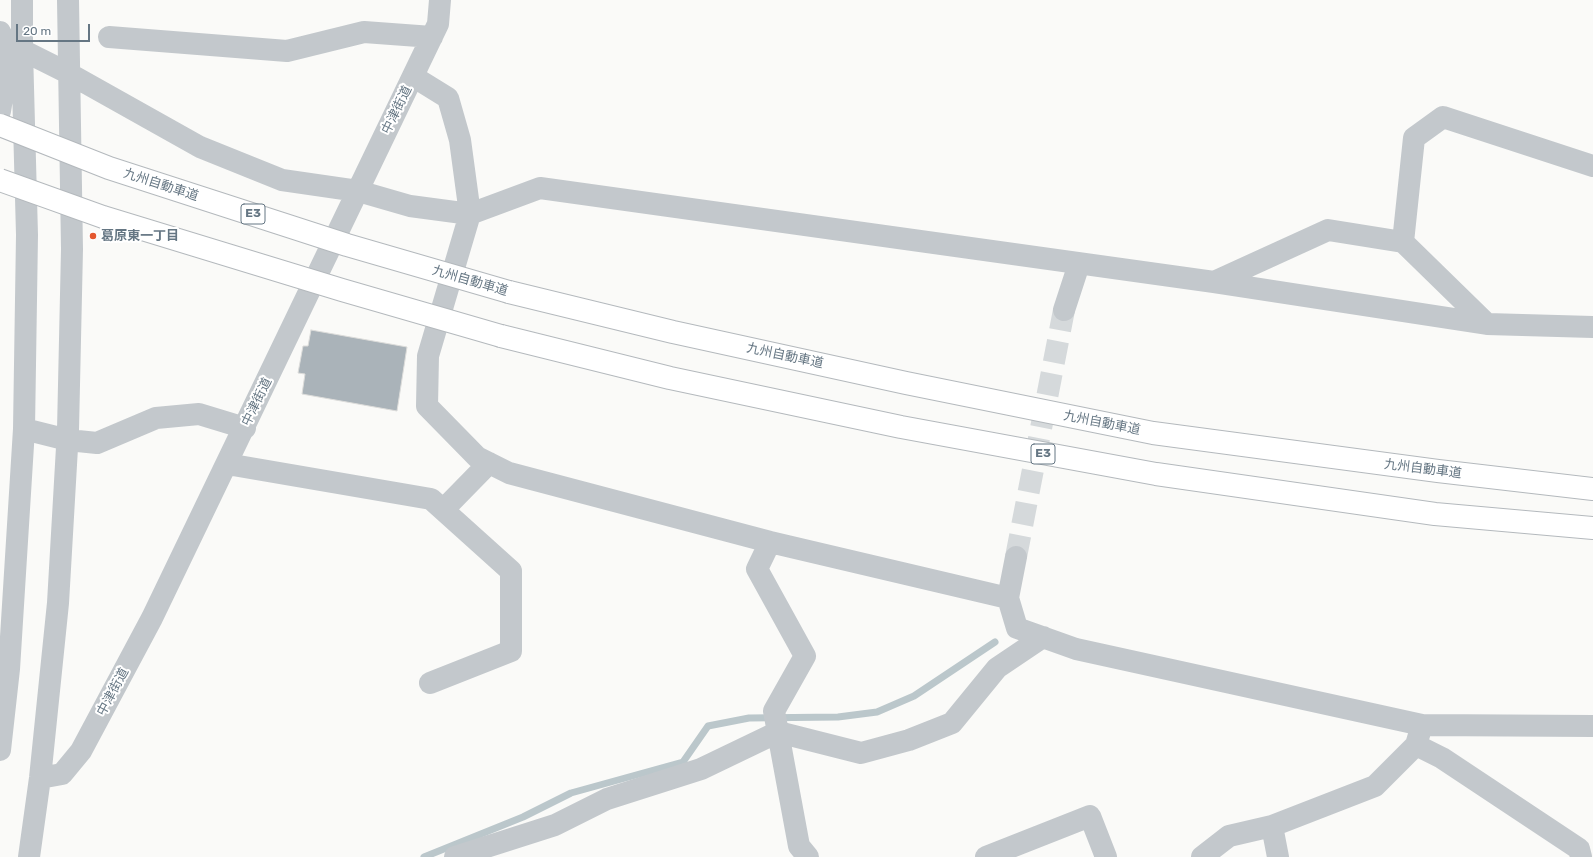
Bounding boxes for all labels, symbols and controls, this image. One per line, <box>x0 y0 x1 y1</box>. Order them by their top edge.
scale bar <box>18 16 92 42</box>
text: 20 m <box>23 24 51 38</box>
street label: 中津街道 <box>379 83 415 137</box>
street label: 九州自動車道 <box>121 166 201 204</box>
road number: E3 <box>241 204 265 224</box>
place label: 葛原東一丁目 <box>101 228 179 244</box>
marker: 葛原東一丁目 <box>88 231 98 241</box>
street label: 九州自動車道 <box>430 263 510 299</box>
street label: 九州自動車道 <box>745 340 825 372</box>
street label: 中津街道 <box>239 375 275 429</box>
street label: 九州自動車道 <box>1062 408 1142 438</box>
road number: E3 <box>1031 444 1055 464</box>
street label: 九州自動車道 <box>1383 457 1463 481</box>
street label: 中津街道 <box>94 665 132 719</box>

